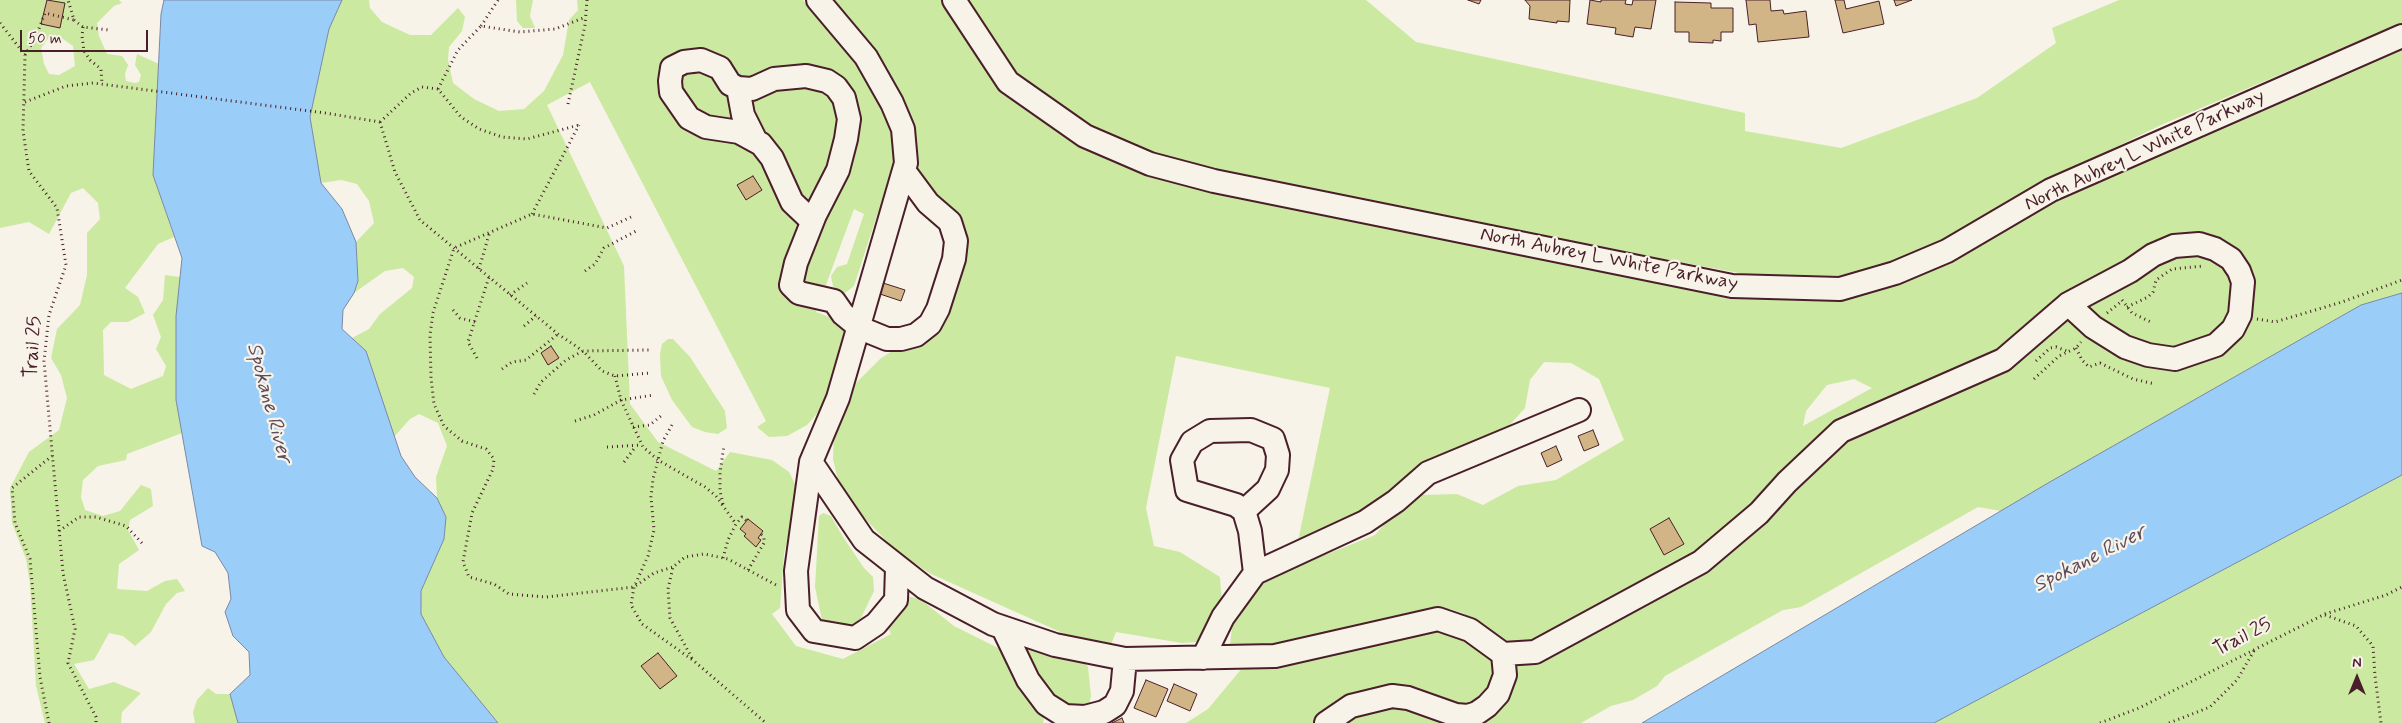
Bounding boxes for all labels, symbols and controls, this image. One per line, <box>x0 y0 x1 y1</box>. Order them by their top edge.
scale bar <box>22 20 150 52</box>
text: 50 m <box>28 29 62 49</box>
street label: North Aubrey L White Parkway <box>2021 85 2269 217</box>
street label: North Aubrey L White Parkway <box>1478 223 1740 297</box>
street label: Trail 25 <box>20 315 48 379</box>
water label: Spokane River <box>240 340 296 466</box>
water label: Spokane River <box>2029 521 2151 599</box>
street label: Trail 25 <box>2210 613 2276 663</box>
north arrow <box>2332 653 2382 703</box>
text: N <box>2352 654 2362 672</box>

